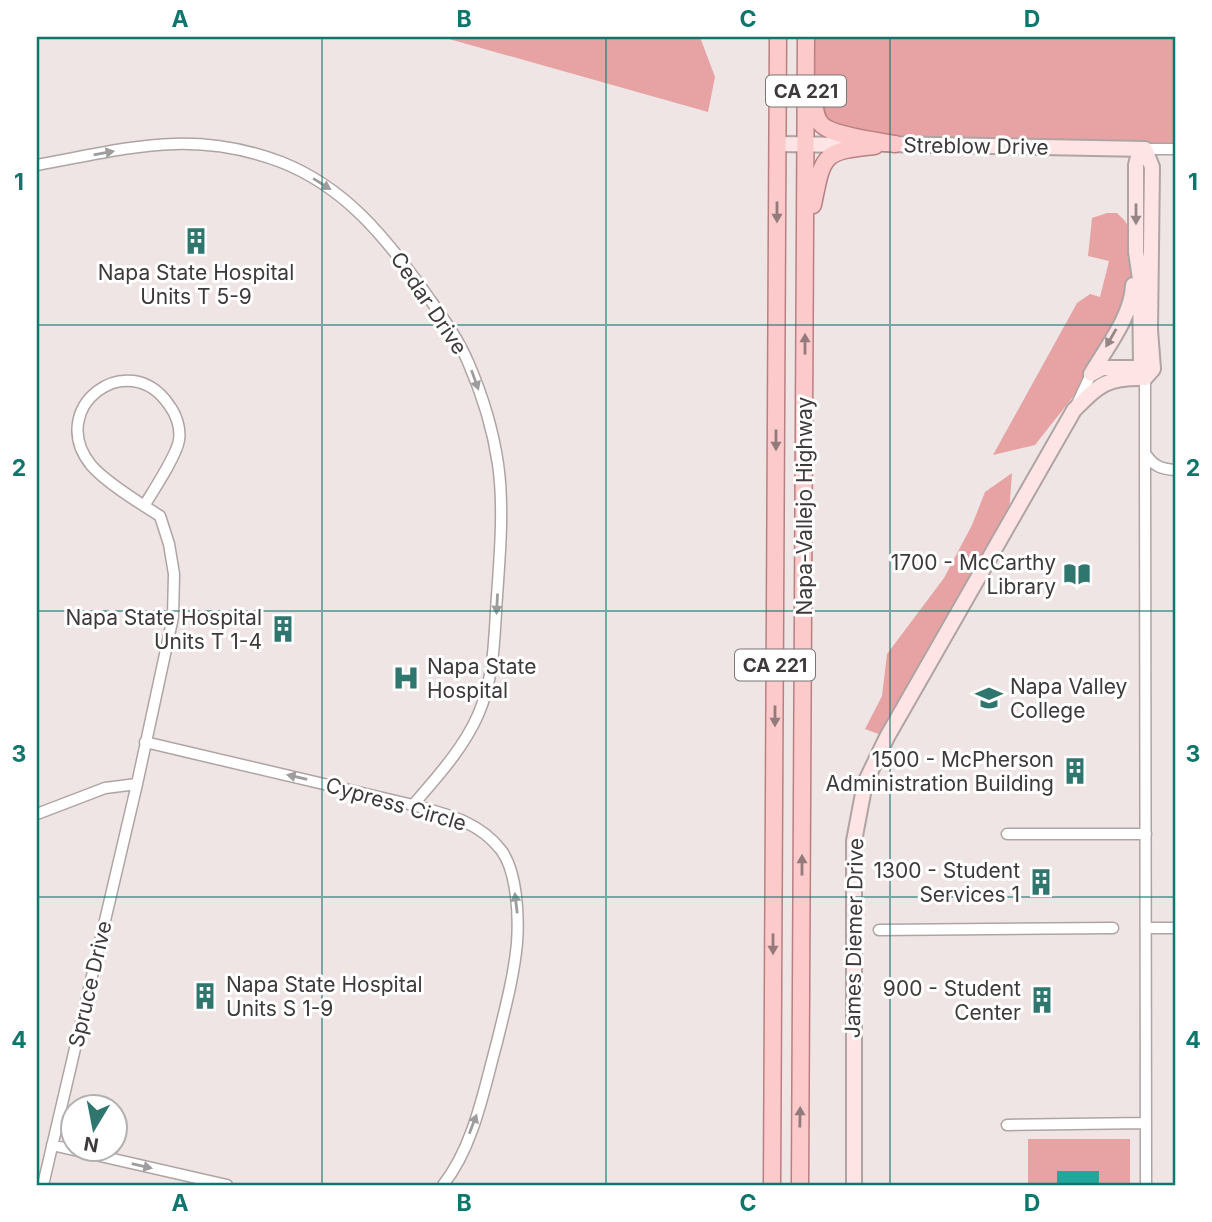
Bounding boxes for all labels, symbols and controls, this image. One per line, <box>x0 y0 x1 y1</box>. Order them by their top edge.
text: A <box>171 5 189 33</box>
text: B <box>456 5 472 33</box>
text: C <box>739 5 757 33</box>
text: D <box>1024 5 1040 33</box>
road number: CA 221 <box>766 76 846 106</box>
street label: Streblow Drive <box>903 132 1049 160</box>
one-way arrow <box>93 147 115 158</box>
text: 1 <box>14 168 24 196</box>
text: 1 <box>1188 168 1198 196</box>
one-way arrow <box>313 178 332 191</box>
one-way arrow <box>772 202 783 224</box>
one-way arrow <box>1130 203 1142 225</box>
building icon: Napa State Hospital Units T 5-9 <box>181 226 211 256</box>
street label: Cedar Drive <box>386 247 472 359</box>
place label: Napa State Hospital Units T 5-9 <box>98 260 294 309</box>
one-way arrow <box>1105 328 1117 348</box>
one-way arrow <box>799 332 811 354</box>
one-way arrow <box>470 370 481 391</box>
street label: Napa-Vallejo Highway <box>792 396 817 615</box>
one-way arrow <box>770 429 782 451</box>
text: 2 <box>12 454 26 482</box>
text: 2 <box>1186 454 1200 482</box>
place label: 1700 - McCarthy Library <box>891 550 1056 599</box>
library icon: 1700 - McCarthy Library <box>1062 559 1092 589</box>
one-way arrow <box>491 593 502 615</box>
place label: Napa State Hospital Units T 1-4 <box>65 605 262 654</box>
building icon: Napa State Hospital Units T 1-4 <box>268 614 298 644</box>
road number: CA 221 <box>735 650 815 680</box>
place label: Napa State Hospital <box>427 654 537 703</box>
hospital icon: Napa State Hospital <box>391 663 421 693</box>
place label: Napa Valley College <box>1010 674 1128 723</box>
school or university icon: Napa Valley College <box>974 683 1004 713</box>
one-way arrow <box>769 706 781 728</box>
text: 3 <box>12 740 26 768</box>
text: 3 <box>1186 740 1200 768</box>
place label: 1500 - McPherson Administration Building <box>826 747 1054 796</box>
building icon: 1500 - McPherson Administration Building <box>1060 756 1090 786</box>
one-way arrow <box>285 771 307 782</box>
street label: Cypress Circle <box>323 772 469 836</box>
street label: James Diemer Drive <box>840 838 868 1038</box>
one-way arrow <box>796 854 808 876</box>
place label: 1300 - Student Services 1 <box>873 858 1020 907</box>
building icon: 1300 - Student Services 1 <box>1026 867 1056 897</box>
one-way arrow <box>511 892 522 914</box>
street label: Spruce Drive <box>63 918 117 1050</box>
one-way arrow <box>767 933 779 955</box>
place label: Napa State Hospital Units S 1-9 <box>226 972 423 1021</box>
place label: 900 - Student Center <box>883 976 1021 1025</box>
building icon: Napa State Hospital Units S 1-9 <box>190 981 220 1011</box>
building icon: 900 - Student Center <box>1027 985 1057 1015</box>
text: 4 <box>11 1026 27 1054</box>
text: 4 <box>1185 1026 1201 1054</box>
north arrow <box>60 1092 130 1162</box>
one-way arrow <box>794 1106 806 1128</box>
one-way arrow <box>467 1114 478 1135</box>
text: N <box>82 1132 100 1157</box>
one-way arrow <box>131 1161 153 1172</box>
text: A <box>171 1189 189 1217</box>
text: B <box>456 1189 472 1217</box>
text: C <box>739 1189 757 1217</box>
text: D <box>1024 1189 1040 1217</box>

